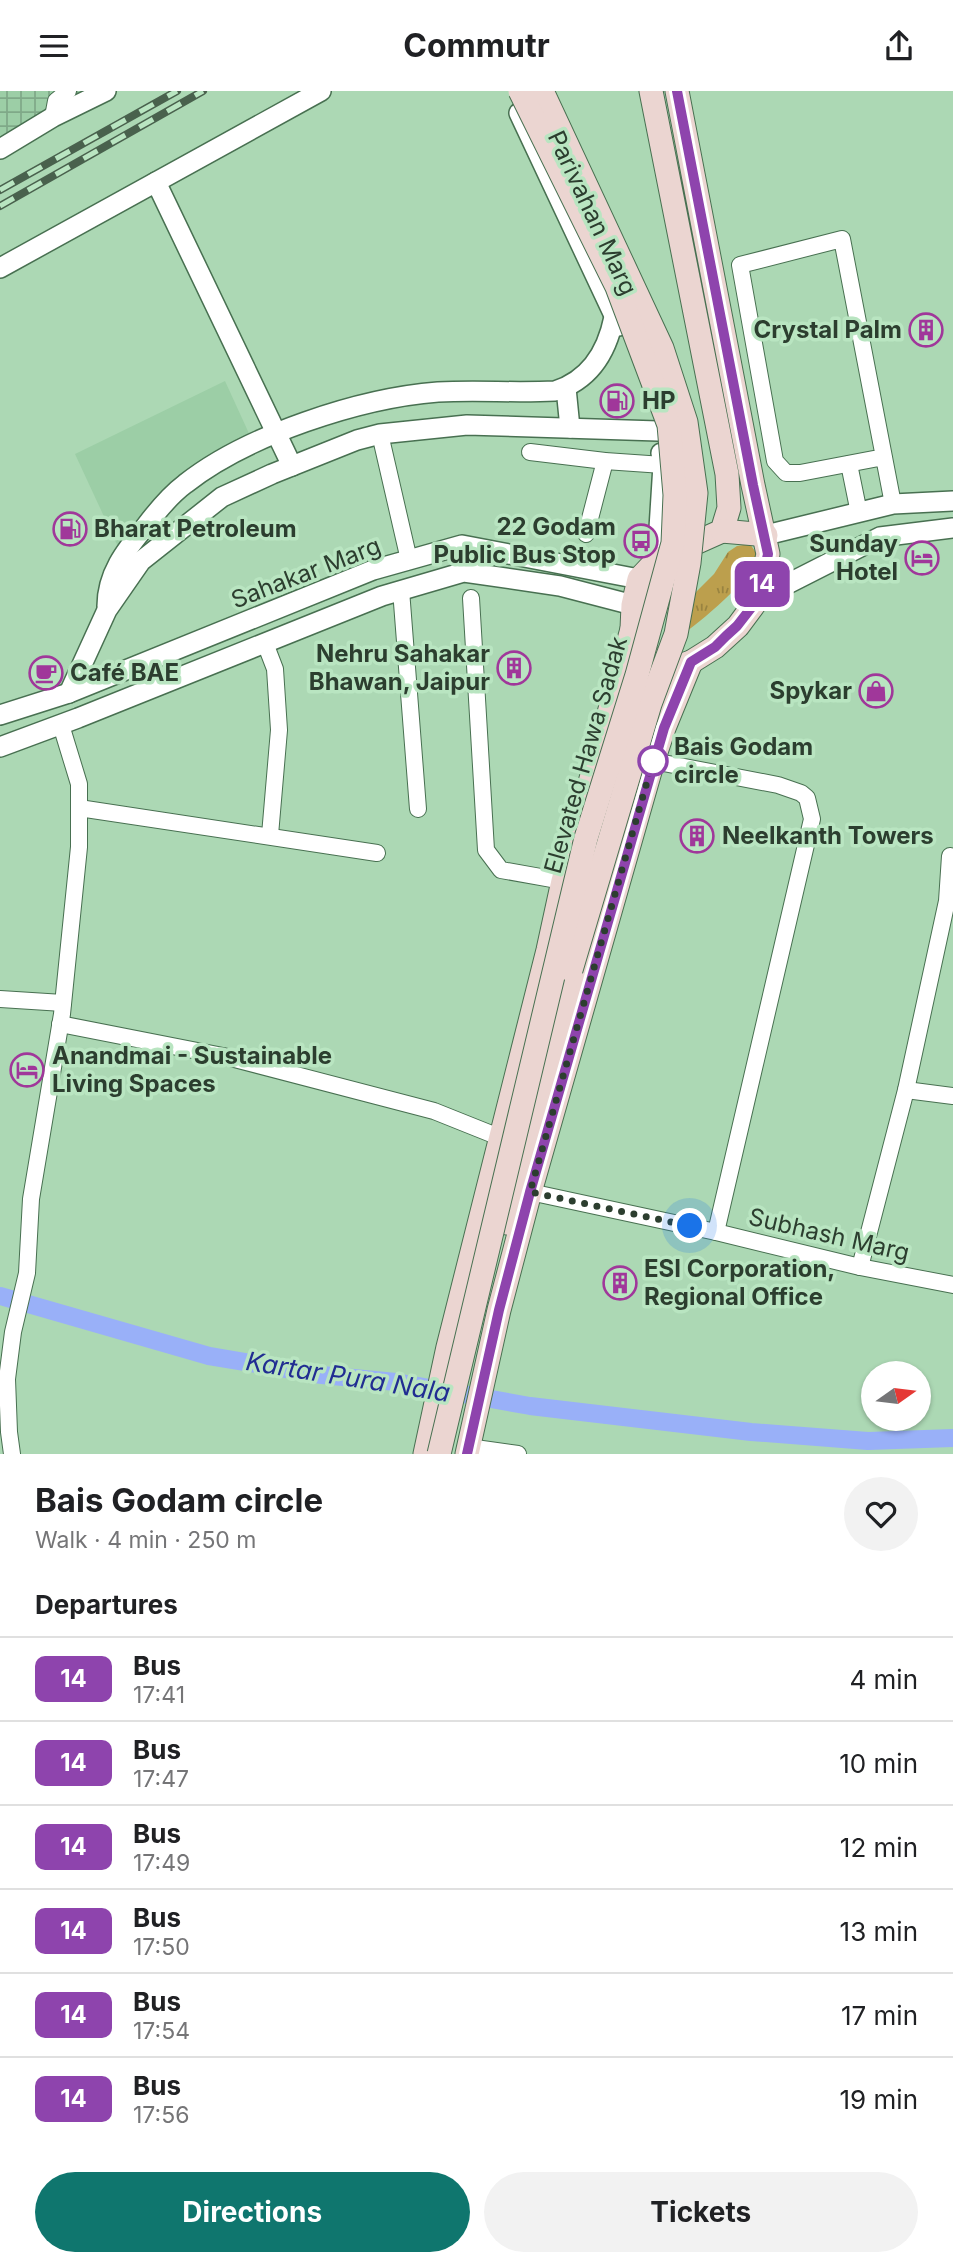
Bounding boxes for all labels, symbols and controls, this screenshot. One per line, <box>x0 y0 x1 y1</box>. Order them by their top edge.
text: Commutr <box>403 26 550 65</box>
icon: menu <box>35 27 73 65</box>
icon: share <box>880 27 918 65</box>
street label: Parivahan Marg <box>542 126 643 300</box>
building icon: Crystal Palm <box>907 311 945 349</box>
place label: Crystal Palm <box>754 315 902 344</box>
fuel station icon: HP <box>598 382 636 420</box>
place label: HP <box>642 386 675 415</box>
fuel station icon: Bharat Petroleum <box>51 510 89 548</box>
place label: 22 Godam Public Bus Stop <box>434 512 616 569</box>
place label: Bharat Petroleum <box>94 514 297 543</box>
bus stop icon: 22 Godam Public Bus Stop <box>622 522 660 560</box>
place label: Sunday Hotel <box>809 529 899 586</box>
street label: Sahakar Marg <box>227 531 385 614</box>
hotel icon: Sunday Hotel <box>903 539 941 577</box>
line badge: 14 <box>730 561 794 607</box>
text: 14 <box>749 569 775 598</box>
street label: Elevated Hawa Sadak <box>538 633 633 877</box>
place label: Nehru Sahakar Bhawan, Jaipur <box>309 639 490 696</box>
building icon: Nehru Sahakar Bhawan, Jaipur <box>495 649 533 687</box>
cafe icon: Café BAE <box>27 654 65 692</box>
place label: Café BAE <box>70 658 179 687</box>
shop icon: Spykar <box>857 672 895 710</box>
place label: Spykar <box>769 676 852 705</box>
place label: Bais Godam circle <box>674 732 813 789</box>
marker: Bais Godam circle <box>638 746 668 776</box>
building icon: Neelkanth Towers <box>678 817 716 855</box>
place label: Neelkanth Towers <box>722 821 934 850</box>
place label: Anandmai - Sustainable Living Spaces <box>52 1041 332 1098</box>
hotel icon: Anandmai - Sustainable Living Spaces <box>8 1051 46 1089</box>
street label: Subhash Marg <box>746 1202 912 1267</box>
your location <box>672 1208 707 1243</box>
place label: ESI Corporation, Regional Office <box>644 1254 835 1311</box>
building icon: ESI Corporation, Regional Office <box>601 1264 639 1302</box>
water label: Kartar Pura Nala <box>244 1345 452 1408</box>
north arrow <box>861 1361 931 1431</box>
map controls <box>861 1361 931 1431</box>
button: heart <box>844 1477 918 1551</box>
text: Bais Godam circle <box>35 1480 323 1520</box>
text: Walk · 4 min · 250 m <box>35 1526 257 1554</box>
text: Departures <box>35 1589 178 1620</box>
text: Bus <box>133 1650 181 1681</box>
text: 14 <box>60 1664 87 1693</box>
text: 4 min <box>849 1664 918 1695</box>
text: 17:41 <box>133 1681 185 1709</box>
text: Bus <box>133 1734 181 1765</box>
text: 14 <box>60 1748 87 1777</box>
text: 10 min <box>839 1748 918 1779</box>
text: 17:47 <box>133 1765 189 1793</box>
text: Bus <box>133 1818 181 1849</box>
text: 14 <box>60 1832 87 1861</box>
text: 12 min <box>840 1832 918 1863</box>
text: 17:49 <box>133 1849 190 1877</box>
text: Bus <box>133 1902 181 1933</box>
text: 14 <box>60 1916 87 1945</box>
text: 13 min <box>840 1916 918 1947</box>
text: 17:50 <box>133 1933 190 1961</box>
text: Bus <box>133 1986 181 2017</box>
text: 14 <box>60 2000 87 2029</box>
text: 17 min <box>841 2000 918 2031</box>
text: 17:54 <box>133 2017 190 2045</box>
text: Bus <box>133 2070 181 2101</box>
text: 14 <box>60 2084 87 2113</box>
text: 19 min <box>840 2084 918 2115</box>
text: 17:56 <box>133 2101 189 2129</box>
button: Directions <box>35 2172 470 2252</box>
button: Tickets <box>484 2172 918 2252</box>

